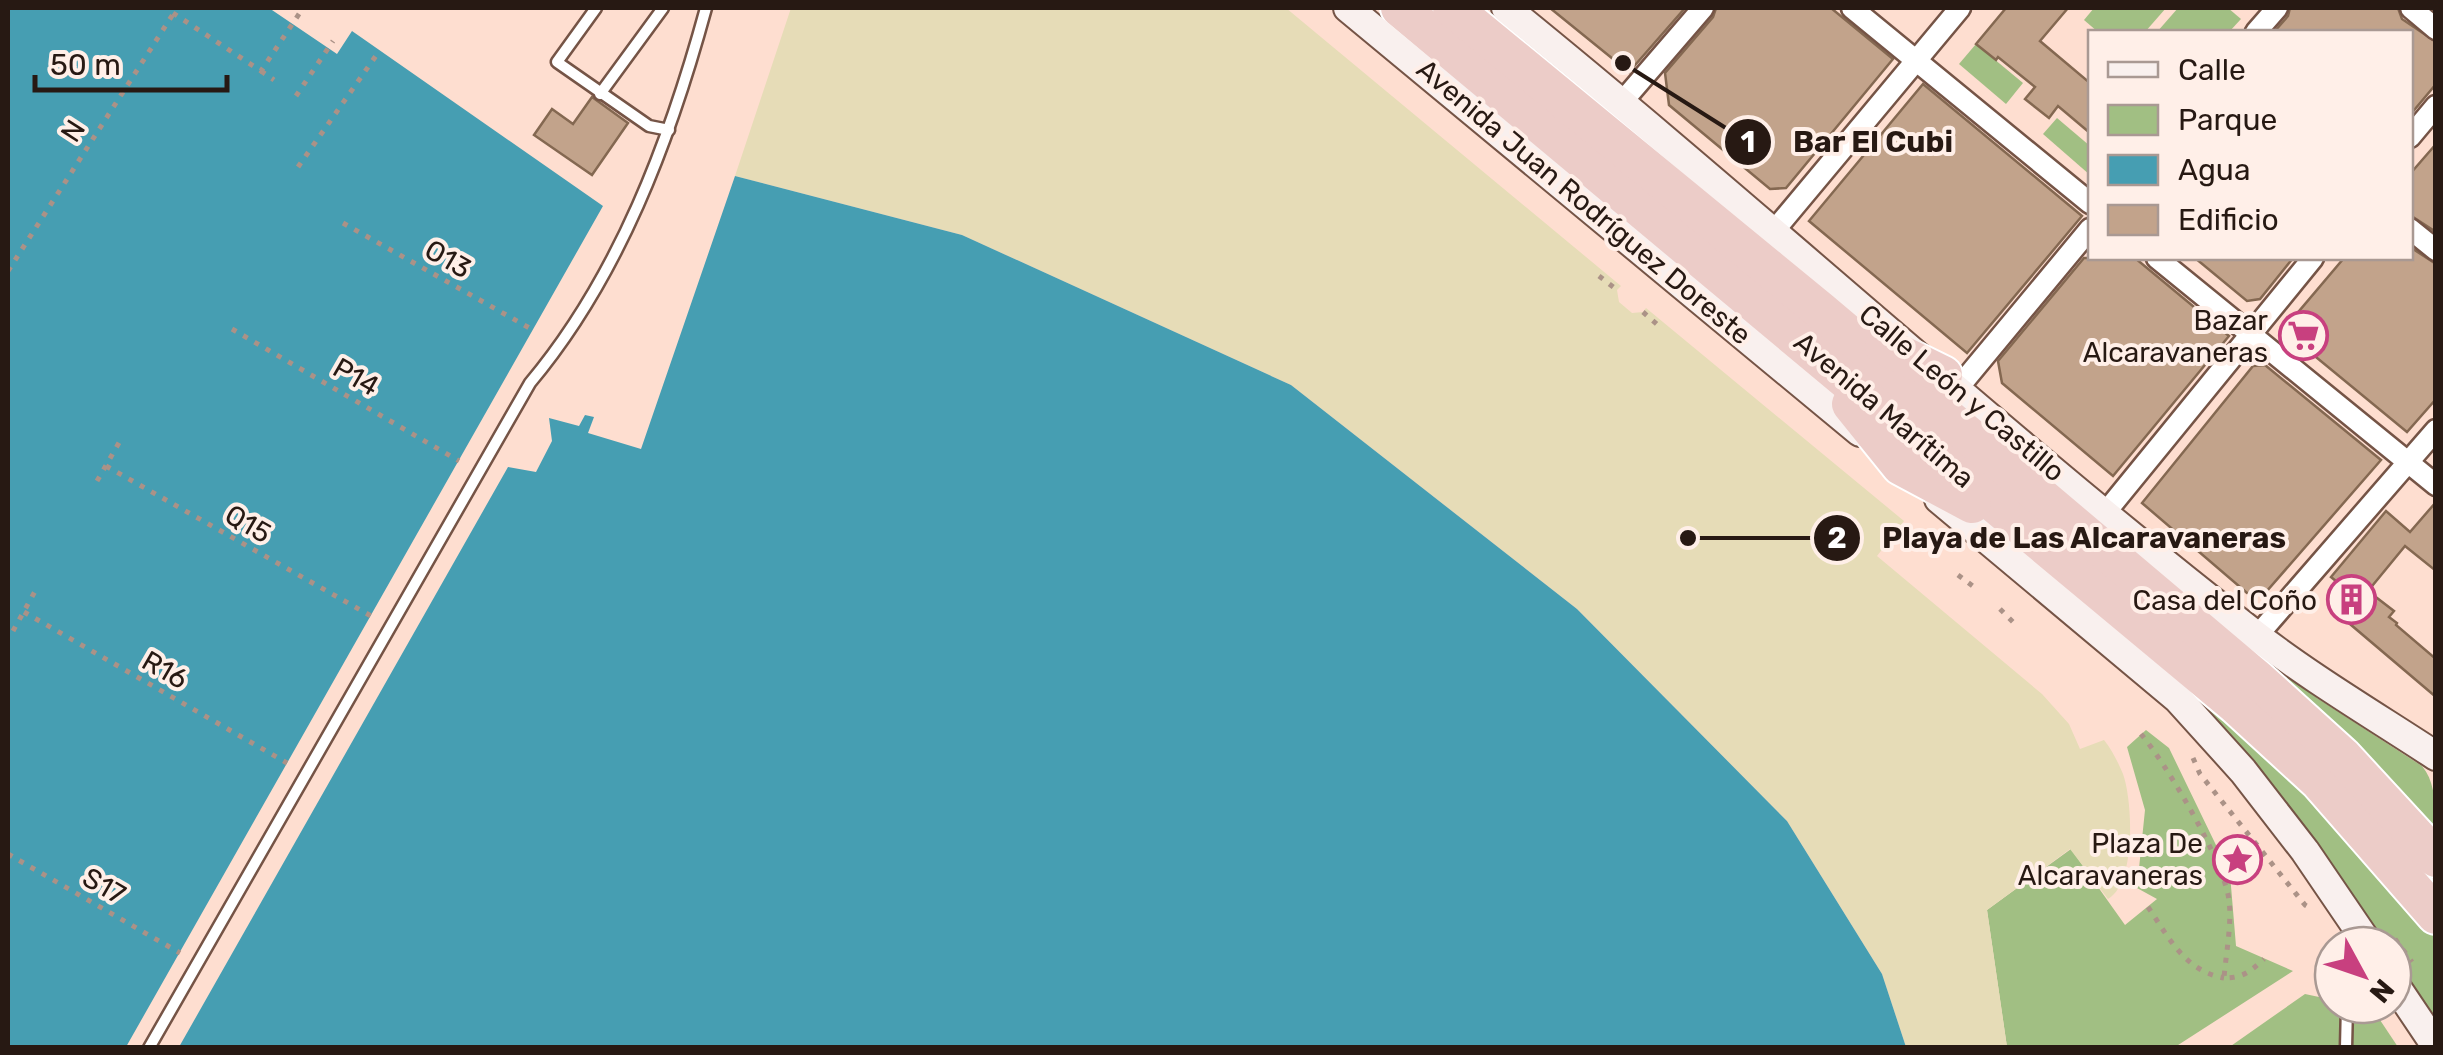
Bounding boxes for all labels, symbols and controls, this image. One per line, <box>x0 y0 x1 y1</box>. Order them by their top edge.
scale bar <box>35 30 228 92</box>
legend <box>2088 30 2413 260</box>
text: 50 m <box>50 47 121 83</box>
street label: Avenida Juan Rodríguez Doreste <box>1410 52 1758 352</box>
text: Calle <box>2178 52 2246 88</box>
text: Parque <box>2178 102 2277 138</box>
callout: Bar El Cubi <box>1723 112 1974 172</box>
street label: N <box>54 114 92 148</box>
text: 1 <box>1741 124 1755 160</box>
text: Bar El Cubi <box>1793 124 1953 160</box>
text: Agua <box>2178 152 2250 188</box>
text: Edificio <box>2178 202 2279 238</box>
street label: O13 <box>419 233 477 285</box>
street label: Calle León y Castillo <box>1853 297 2071 489</box>
place label: Bazar Alcaravaneras <box>2083 304 2268 369</box>
supermarket icon: Bazar Alcaravaneras <box>2277 310 2329 362</box>
street label: Avenida Marítima <box>1787 325 1981 495</box>
street label: P14 <box>327 351 385 403</box>
street label: Q15 <box>219 498 277 550</box>
callout: Playa de Las Alcaravaneras <box>1812 508 2307 568</box>
text: 2 <box>1827 520 1847 556</box>
text: Playa de Las Alcaravaneras <box>1882 520 2286 556</box>
building icon: Casa del Coño <box>2326 574 2378 626</box>
place label: Casa del Coño <box>2133 584 2317 617</box>
street label: R16 <box>136 644 194 696</box>
place label: Plaza De Alcaravaneras <box>2018 827 2203 892</box>
place icon: Plaza De Alcaravaneras <box>2212 833 2264 885</box>
street label: S17 <box>77 861 131 911</box>
north arrow <box>2313 925 2413 1025</box>
text: N <box>2363 972 2401 1009</box>

